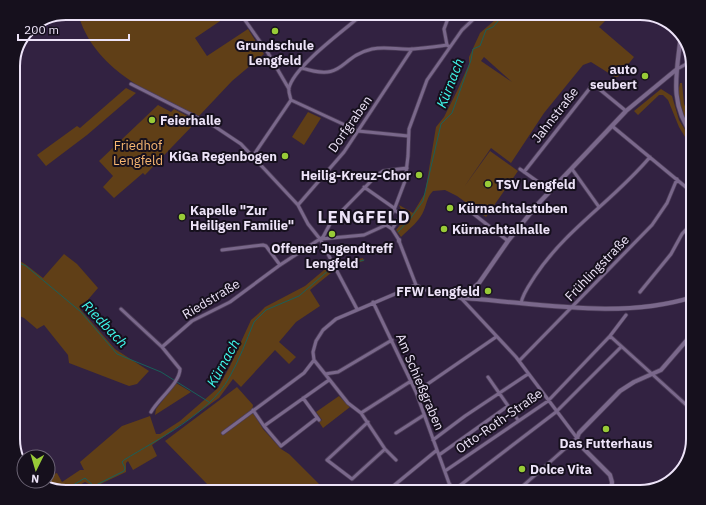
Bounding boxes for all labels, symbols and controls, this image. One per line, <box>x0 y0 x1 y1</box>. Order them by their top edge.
scale bar <box>18 16 129 42</box>
text: 200 m <box>24 22 59 37</box>
marker: Grundschule Lengfeld <box>270 26 280 36</box>
place label: Grundschule Lengfeld <box>236 37 314 69</box>
water label: Kürnach <box>432 55 468 110</box>
place label: auto seubert <box>590 61 637 93</box>
marker: auto seubert <box>640 71 650 81</box>
street label: Jahnstraße <box>528 84 582 146</box>
street label: Dorfgraben <box>324 92 376 156</box>
place label: Feierhalle <box>160 112 221 129</box>
marker: Feierhalle <box>147 115 157 125</box>
park label: Friedhof Lengfeld <box>113 137 163 169</box>
place label: KiGa Regenbogen <box>169 148 277 165</box>
marker: KiGa Regenbogen <box>280 151 290 161</box>
place label: Heilig-Kreuz-Chor <box>301 167 411 184</box>
marker: Heilig-Kreuz-Chor <box>414 170 424 180</box>
place label: TSV Lengfeld <box>496 176 576 193</box>
marker: TSV Lengfeld <box>483 179 493 189</box>
place label: Kürnachtalstuben <box>458 200 568 217</box>
place label: Kapelle "Zur Heiligen Familie" <box>190 202 294 234</box>
marker: Kürnachtalstuben <box>445 203 455 213</box>
district label: LENGFELD <box>318 206 410 228</box>
marker: Kapelle "Zur Heiligen Familie" <box>177 212 187 222</box>
place label: Kürnachtalhalle <box>452 221 550 238</box>
marker: Kürnachtalhalle <box>439 224 449 234</box>
marker: Offener Jugendtreff Lengfeld <box>327 229 337 239</box>
street label: Frühlingstraße <box>561 231 633 305</box>
place label: Offener Jugendtreff Lengfeld <box>271 240 393 272</box>
street label: Riedstraße <box>179 275 243 323</box>
place label: FFW Lengfeld <box>396 283 480 300</box>
marker: FFW Lengfeld <box>483 286 493 296</box>
water label: Riedbach <box>78 297 132 351</box>
street label: Am Schießgraben <box>392 331 448 433</box>
water label: Kürnach <box>203 336 244 390</box>
street label: Otto-Roth-Straße <box>452 385 546 457</box>
marker: Das Futterhaus <box>601 424 611 434</box>
place label: Das Futterhaus <box>560 435 653 452</box>
north arrow <box>16 449 56 489</box>
place label: Dolce Vita <box>530 461 592 478</box>
marker: Dolce Vita <box>517 464 527 474</box>
text: N <box>31 472 40 486</box>

